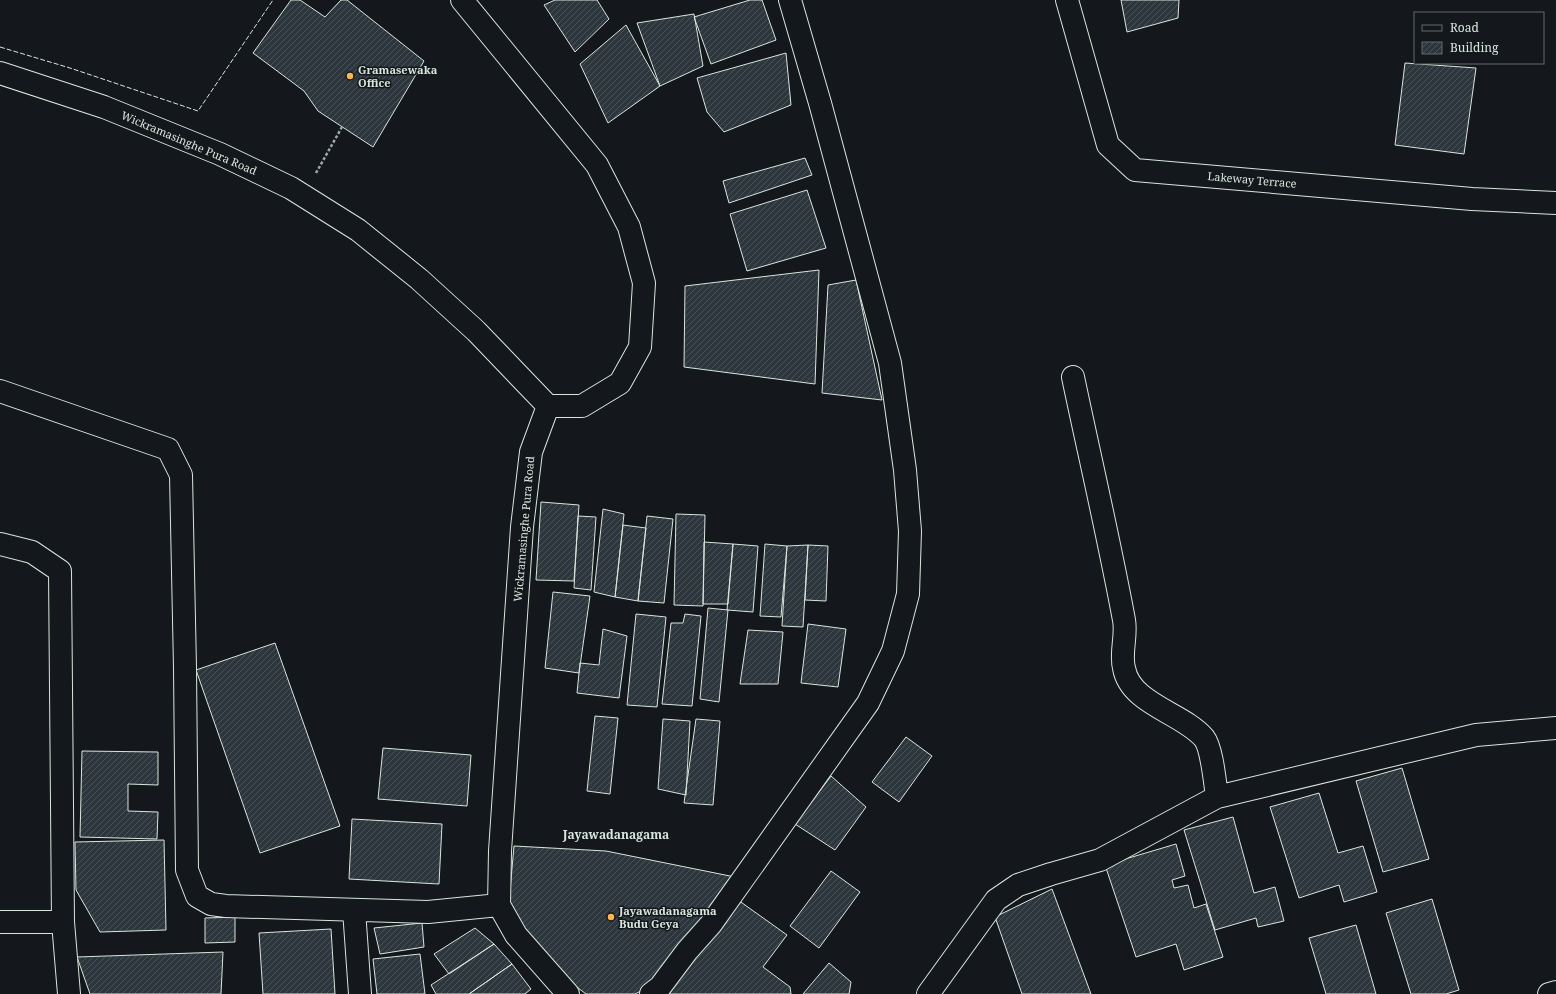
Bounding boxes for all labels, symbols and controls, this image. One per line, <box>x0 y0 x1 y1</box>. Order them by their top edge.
legend <box>1414 12 1544 64</box>
text: Road <box>1450 19 1480 36</box>
text: Building <box>1450 39 1499 56</box>
place label: Gramasewaka Office <box>358 62 438 90</box>
marker: Gramasewaka Office <box>345 71 355 81</box>
street label: Wickramasinghe Pura Road <box>119 107 260 178</box>
street label: Lakeway Terrace <box>1207 168 1297 191</box>
street label: Wickramasinghe Pura Road <box>510 455 537 602</box>
district label: Jayawadanagama <box>562 826 669 843</box>
place label: Jayawadanagama Budu Geya <box>618 903 717 931</box>
marker: Jayawadanagama Budu Geya <box>606 912 616 922</box>

